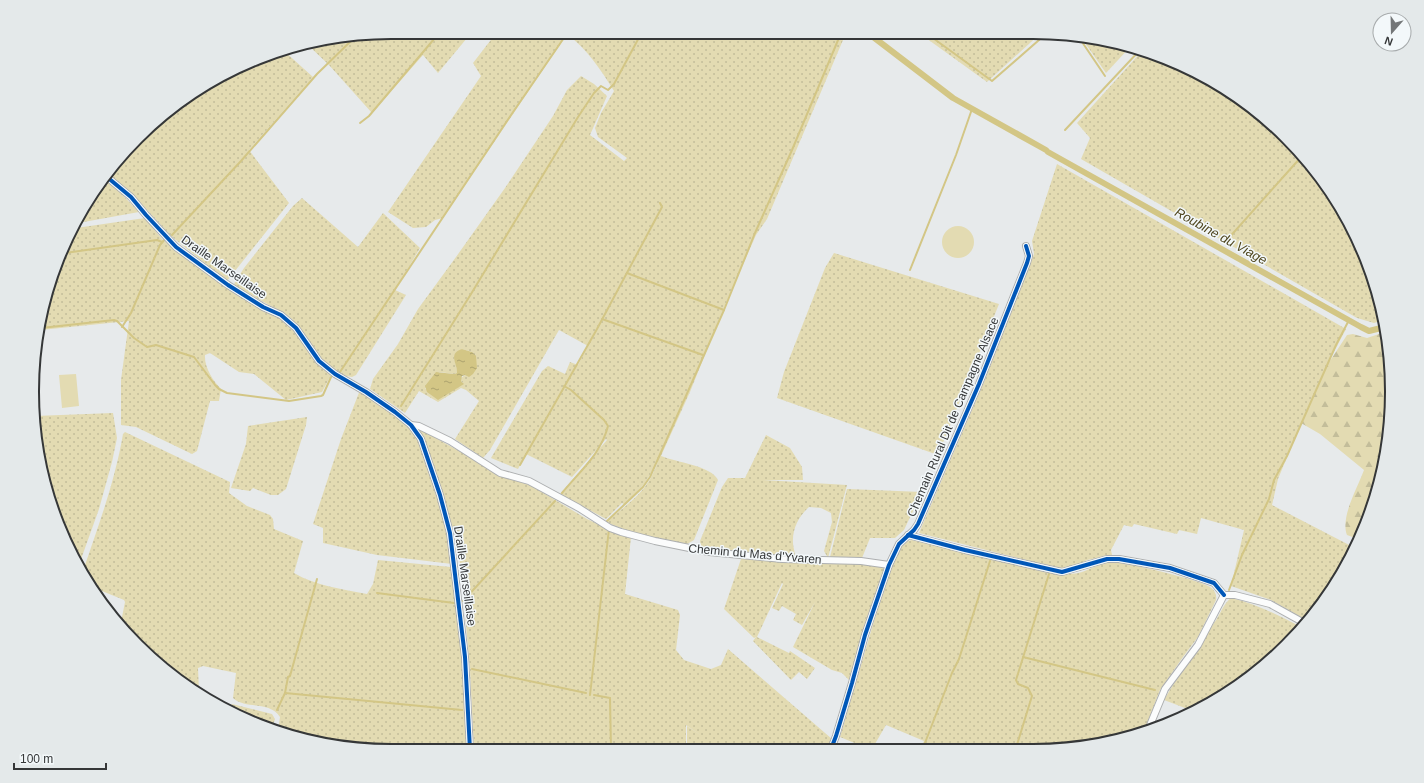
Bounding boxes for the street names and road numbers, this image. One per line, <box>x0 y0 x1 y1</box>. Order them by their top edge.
street label: Draille Marseillaise <box>179 232 270 302</box>
street label: Chemain Rural Dit de Campagne Alsace <box>904 315 1002 519</box>
street label: Draille Marseillaise <box>451 525 479 627</box>
street label: Chemin du Mas d'Yvaren <box>688 541 822 567</box>

